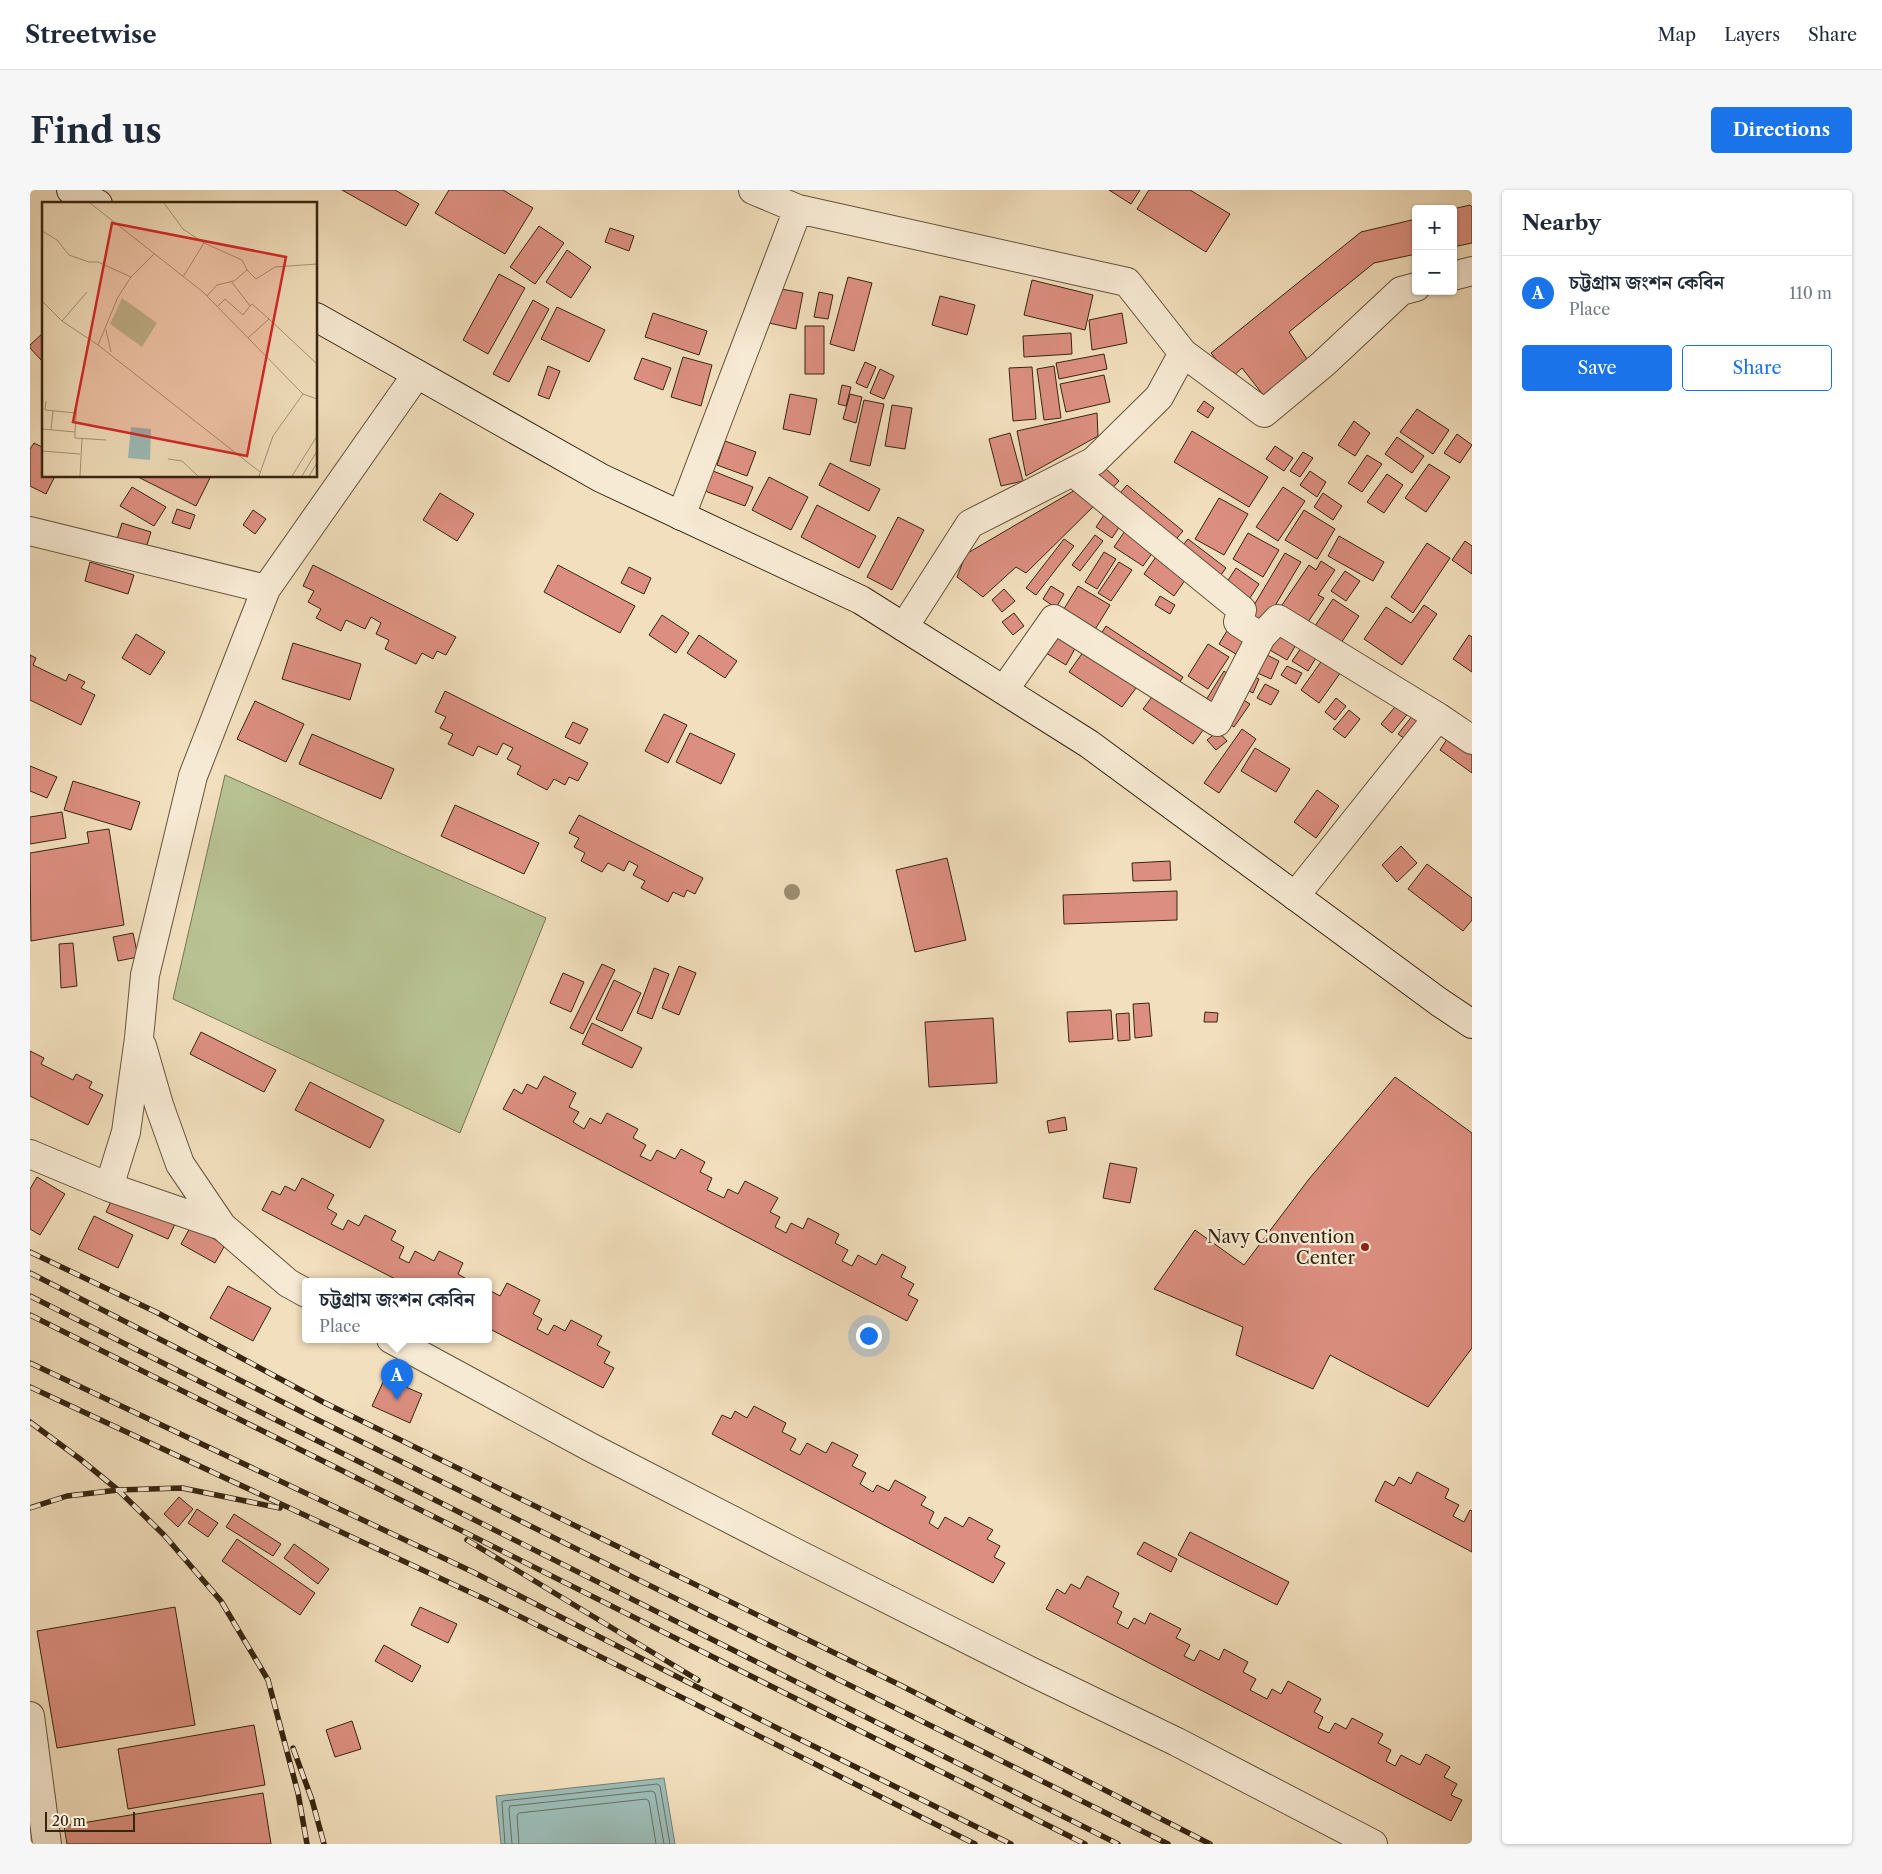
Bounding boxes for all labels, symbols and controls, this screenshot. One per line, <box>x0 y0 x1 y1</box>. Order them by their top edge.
text: Streetwise <box>25 20 157 49</box>
text: Map <box>1658 24 1696 46</box>
text: Layers <box>1724 24 1780 46</box>
text: Share <box>1808 24 1857 46</box>
button: Directions <box>1711 107 1852 153</box>
text: Find us <box>30 109 162 152</box>
inset map <box>42 202 318 478</box>
map controls <box>1412 205 1457 295</box>
button: + <box>1412 205 1457 250</box>
text: Nearby <box>1522 210 1601 235</box>
button: − <box>1412 250 1457 295</box>
text: চট্টগ্রাম জংশন কেবিন <box>1569 271 1724 294</box>
text: A <box>1532 283 1544 303</box>
text: 110 m <box>1789 283 1832 303</box>
text: Place <box>1569 299 1610 319</box>
button: Save <box>1522 345 1672 391</box>
button: Share <box>1682 345 1832 391</box>
place label: Navy Convention Center <box>1207 1226 1355 1269</box>
marker: Navy Convention Center <box>1359 1241 1371 1253</box>
popup <box>302 1278 492 1343</box>
text: চট্টগ্রাম জংশন কেবিন <box>319 1288 475 1311</box>
text: Place <box>319 1316 360 1336</box>
your location <box>856 1323 882 1349</box>
pin: A <box>381 1359 413 1400</box>
scale bar <box>45 1809 135 1832</box>
text: 20 m <box>52 1812 86 1830</box>

